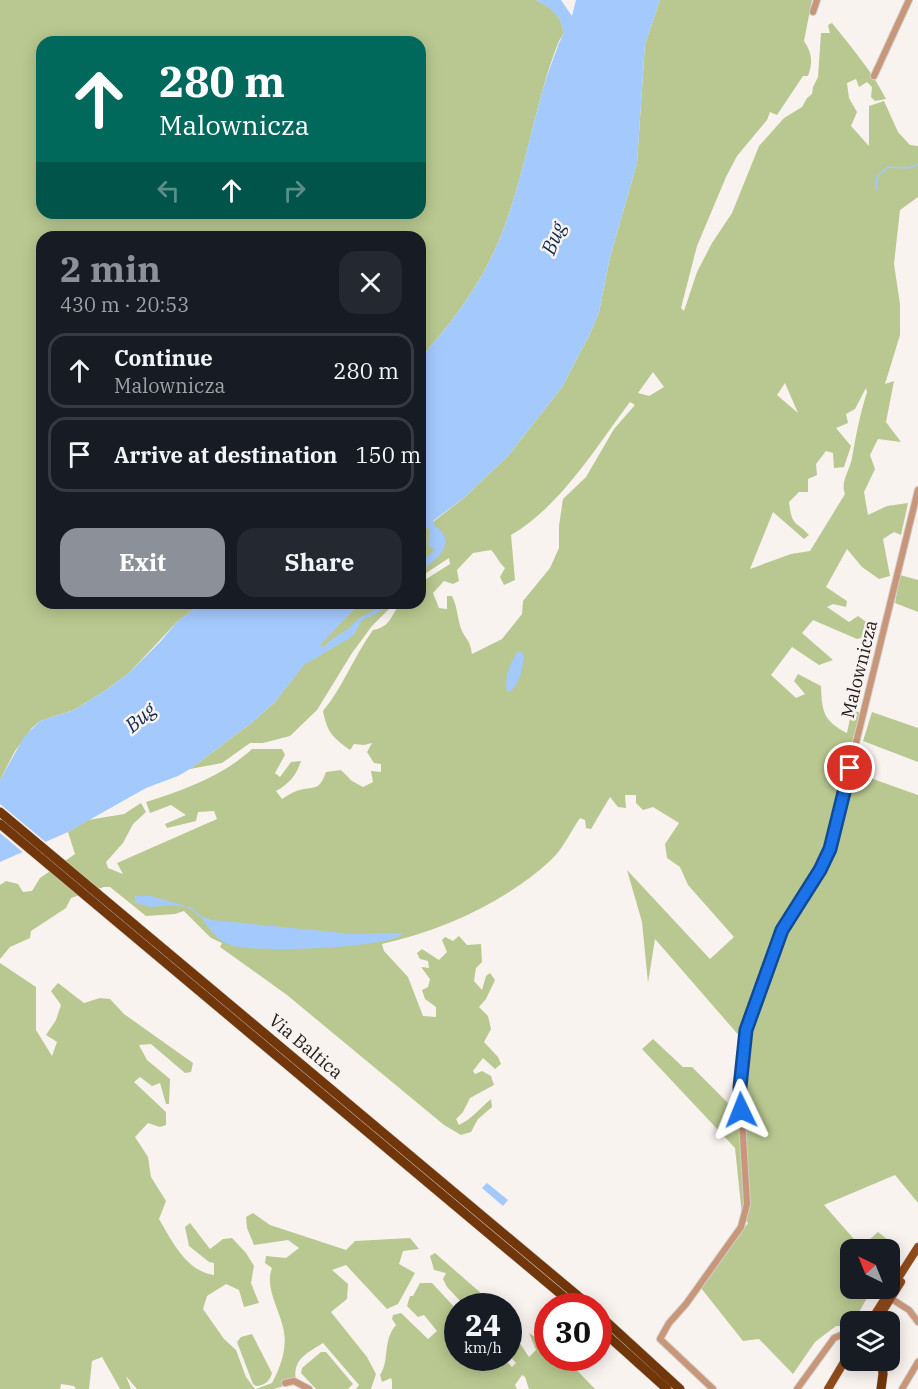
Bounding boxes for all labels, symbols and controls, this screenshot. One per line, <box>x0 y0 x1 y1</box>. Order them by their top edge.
text: 280 m <box>159 54 285 109</box>
icon: ahead <box>60 60 138 138</box>
text: Malownicza <box>159 107 310 142</box>
icon: left <box>152 174 185 207</box>
icon: ahead <box>215 174 248 207</box>
icon: right <box>278 174 311 207</box>
water label: Bug <box>534 217 572 259</box>
text: 2 min <box>60 245 161 292</box>
button: close <box>339 251 402 314</box>
text: 430 m · 20:53 <box>60 291 189 318</box>
text: Continue <box>114 343 213 372</box>
icon: ahead <box>63 354 96 387</box>
text: 280 m <box>333 356 399 385</box>
text: Malownicza <box>114 372 226 399</box>
icon: arrive <box>63 438 96 471</box>
text: Arrive at destination <box>114 440 337 469</box>
text: 150 m <box>355 440 421 469</box>
button: Exit <box>60 528 225 597</box>
button: Share <box>237 528 402 597</box>
street label: Malownicza <box>836 617 882 720</box>
water label: Bug <box>118 696 162 739</box>
pin <box>824 742 875 793</box>
icon: arrive <box>833 751 866 784</box>
street label: Via Baltica <box>264 1008 348 1084</box>
position arrow <box>709 1078 773 1142</box>
north arrow <box>840 1239 900 1299</box>
map controls <box>840 1239 900 1371</box>
speed limit sign: 30 <box>534 1293 612 1371</box>
text: 24 <box>465 1305 501 1344</box>
button: layers <box>840 1311 900 1371</box>
text: km/h <box>464 1338 502 1357</box>

